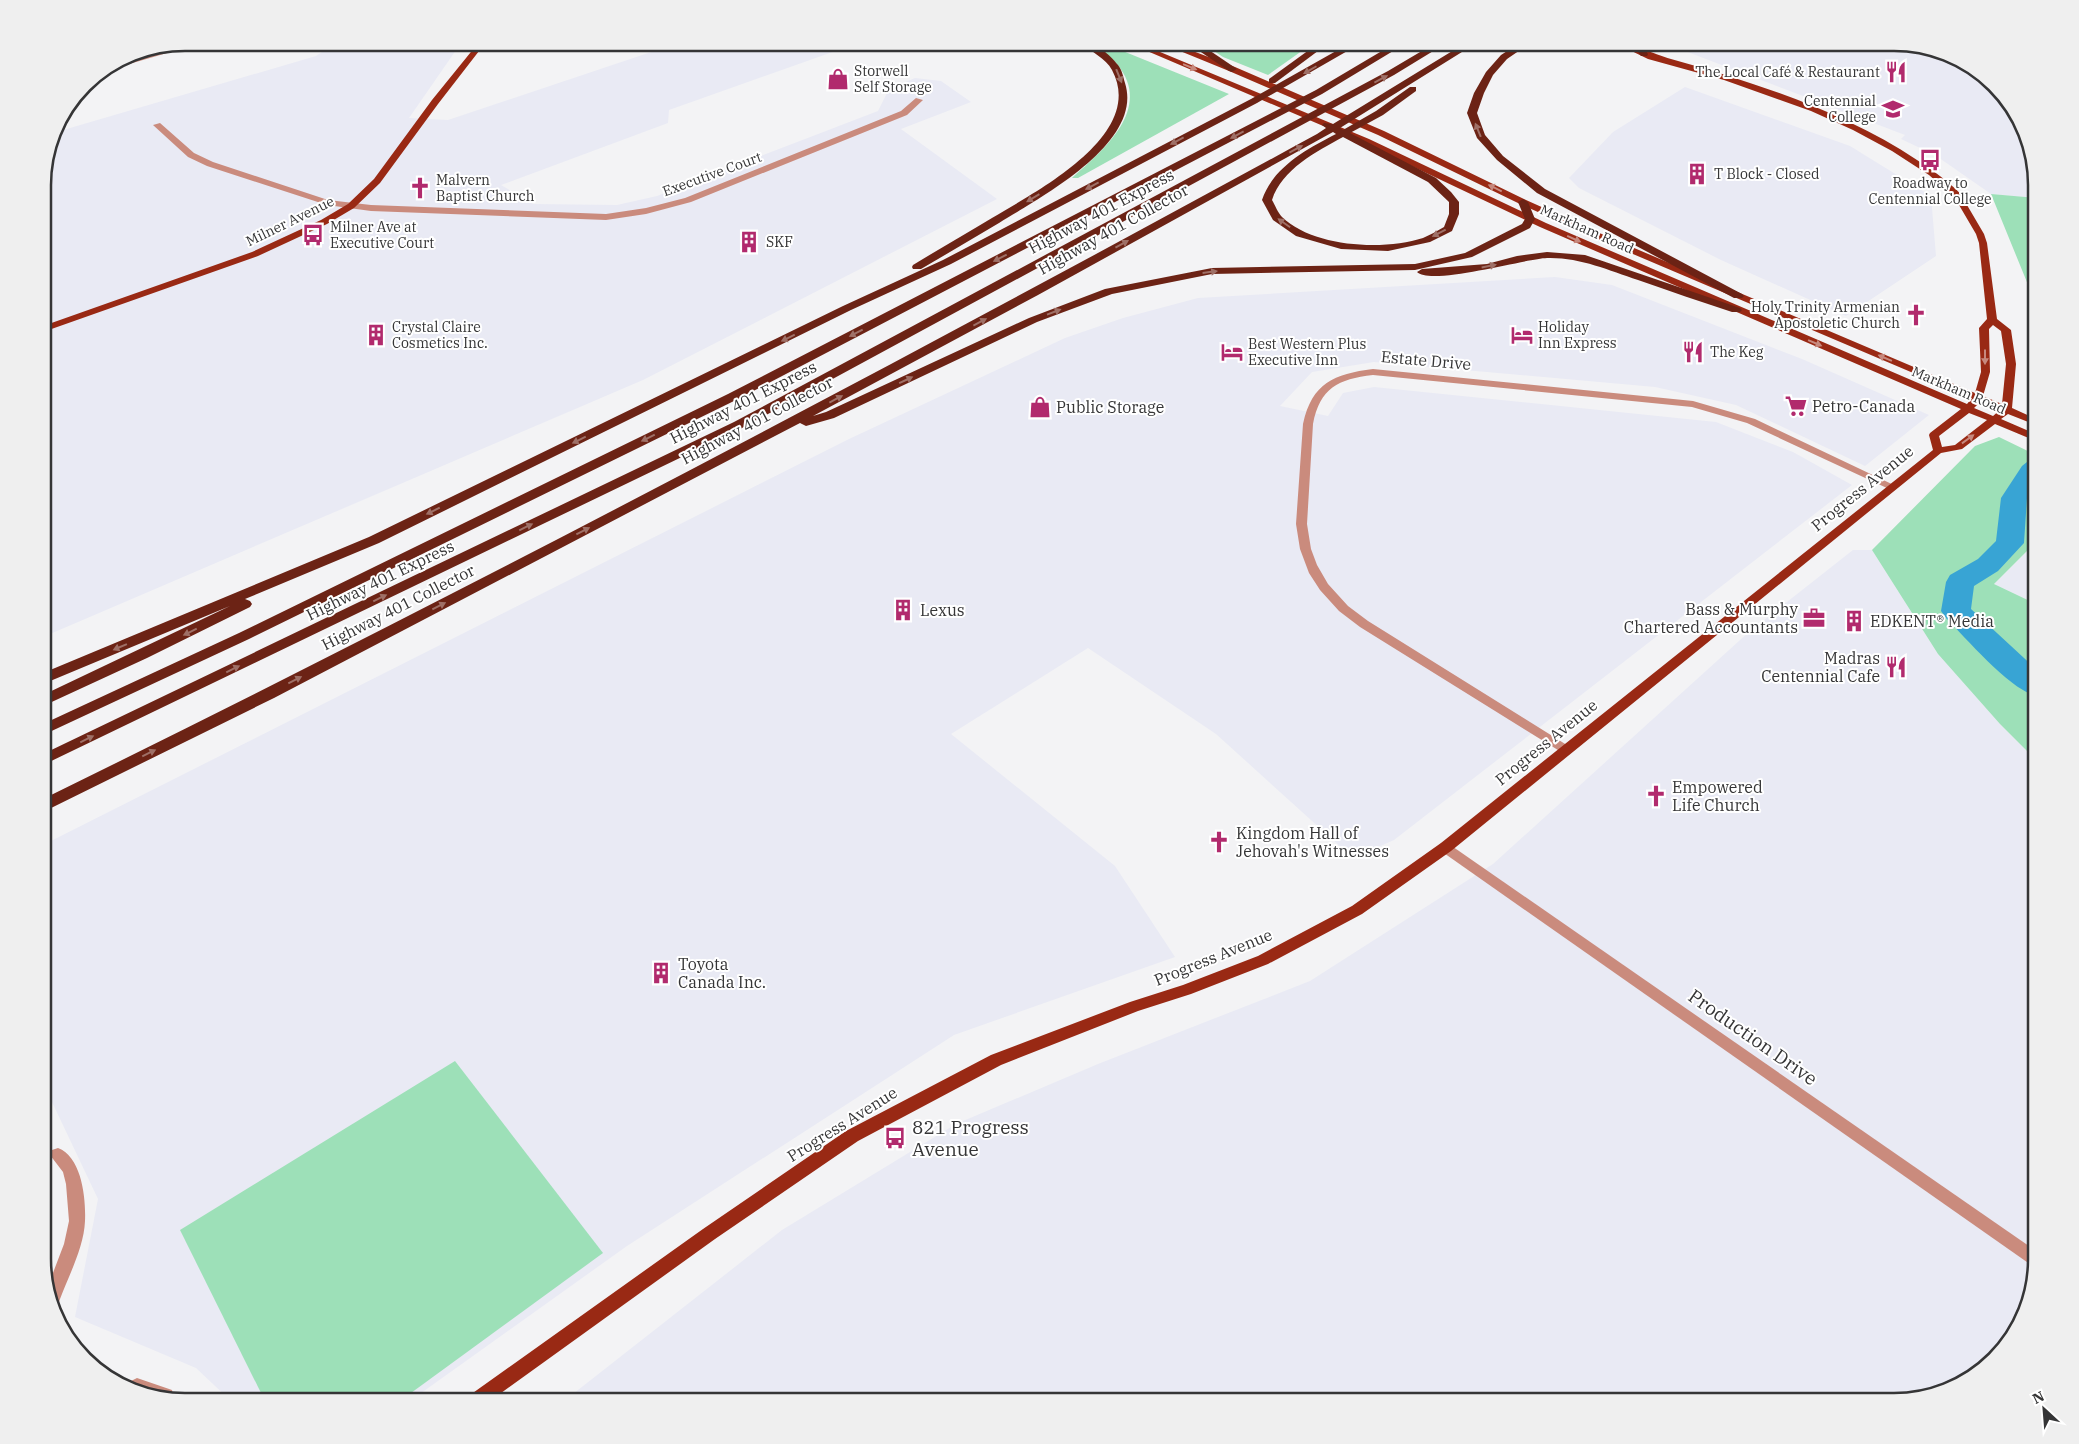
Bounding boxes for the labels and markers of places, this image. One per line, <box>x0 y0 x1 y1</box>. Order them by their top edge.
restaurant icon: The Local Café & Restaurant <box>1883 59 1909 85</box>
place label: Storwell Self Storage <box>854 62 932 96</box>
place label: The Local Café & Restaurant <box>1695 63 1880 81</box>
shop icon: Storwell Self Storage <box>825 66 851 92</box>
place label: Centennial College <box>1804 92 1876 126</box>
school or university icon: Centennial College <box>1880 96 1906 122</box>
bus stop icon: Roadway to Centennial College <box>1917 147 1943 173</box>
building icon: T Block - Closed <box>1684 161 1710 187</box>
place label: T Block - Closed <box>1714 165 1820 183</box>
place label: Malvern Baptist Church <box>436 171 535 205</box>
place label: Roadway to Centennial College <box>1868 174 1992 208</box>
church icon: Malvern Baptist Church <box>407 175 433 201</box>
place label: Milner Ave at Executive Court <box>330 218 434 252</box>
bus stop icon: Milner Ave at Executive Court <box>300 222 326 248</box>
building icon: SKF <box>736 229 762 255</box>
place label: SKF <box>766 233 793 251</box>
place label: Holy Trinity Armenian Apostoletic Church <box>1751 298 1900 332</box>
church icon: Holy Trinity Armenian Apostoletic Church <box>1903 302 1929 328</box>
place label: Crystal Claire Cosmetics Inc. <box>392 318 488 352</box>
place label: Holiday Inn Express <box>1538 318 1617 352</box>
building icon: Crystal Claire Cosmetics Inc. <box>363 322 389 348</box>
hotel icon: Holiday Inn Express <box>1509 322 1535 348</box>
place label: Best Western Plus Executive Inn <box>1248 335 1366 369</box>
hotel icon: Best Western Plus Executive Inn <box>1219 339 1245 365</box>
restaurant icon: The Keg <box>1680 339 1706 365</box>
place label: The Keg <box>1710 343 1764 361</box>
supermarket icon: Petro-Canada <box>1783 393 1809 419</box>
shop icon: Public Storage <box>1027 394 1053 420</box>
place label: Petro-Canada <box>1812 396 1916 416</box>
place label: Public Storage <box>1056 397 1164 417</box>
building icon: Lexus <box>890 597 916 623</box>
place label: Bass & Murphy Chartered Accountants <box>1624 599 1798 637</box>
place label: Lexus <box>920 600 965 620</box>
office icon: Bass & Murphy Chartered Accountants <box>1801 605 1827 631</box>
building icon: EDKENT® Media <box>1841 608 1867 634</box>
place label: EDKENT® Media <box>1870 611 1994 631</box>
place label: Madras Centennial Cafe <box>1761 648 1880 686</box>
restaurant icon: Madras Centennial Cafe <box>1883 654 1909 680</box>
place label: Empowered Life Church <box>1672 777 1763 815</box>
church icon: Empowered Life Church <box>1643 783 1669 809</box>
place label: Kingdom Hall of Jehovah's Witnesses <box>1236 823 1389 861</box>
church icon: Kingdom Hall of Jehovah's Witnesses <box>1206 829 1232 855</box>
place label: Toyota Canada Inc. <box>678 954 766 992</box>
building icon: Toyota Canada Inc. <box>648 960 674 986</box>
place label: 821 Progress Avenue <box>912 1115 1029 1161</box>
bus stop icon: 821 Progress Avenue <box>882 1125 908 1151</box>

